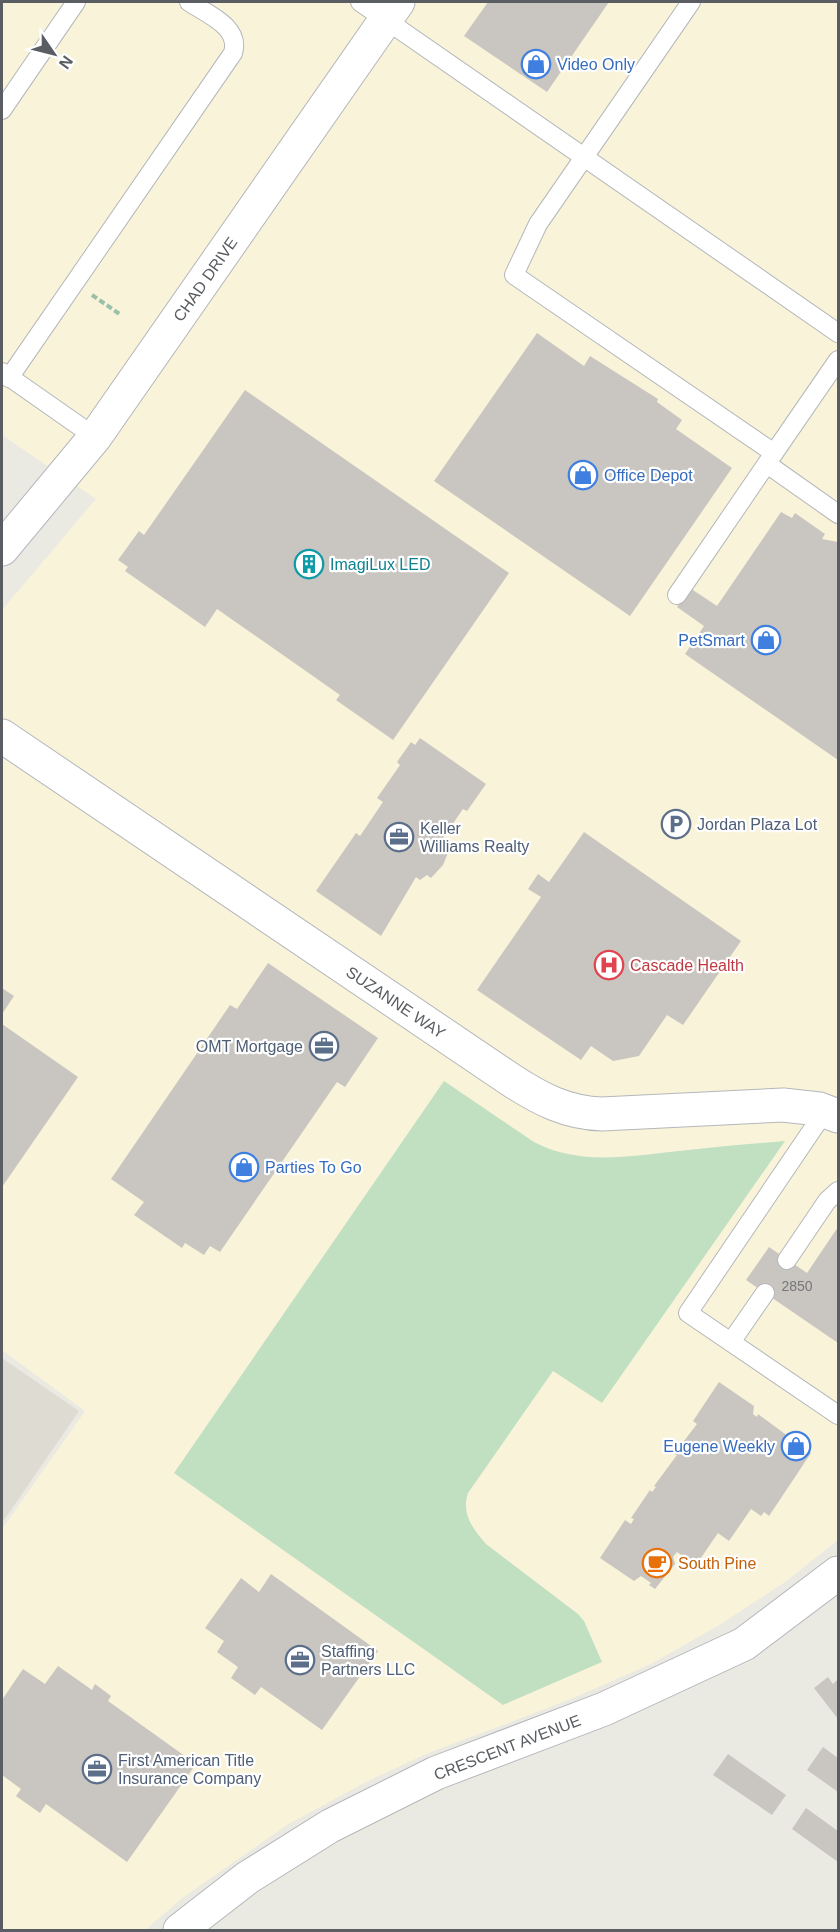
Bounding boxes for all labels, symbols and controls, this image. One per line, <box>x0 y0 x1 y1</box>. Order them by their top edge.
north arrow <box>24 24 84 84</box>
shop icon: Video Only <box>520 48 552 80</box>
text: N <box>56 53 76 72</box>
place label: Video Only <box>557 56 635 73</box>
street label: CHAD DRIVE <box>170 234 241 325</box>
shop icon: Office Depot <box>567 459 599 491</box>
place label: Office Depot <box>604 467 693 484</box>
building icon: ImagiLux LED <box>293 548 325 580</box>
place label: ImagiLux LED <box>330 556 431 573</box>
shop icon: PetSmart <box>750 624 782 656</box>
place label: PetSmart <box>678 632 746 649</box>
parking icon: Jordan Plaza Lot <box>660 808 692 840</box>
place label: Jordan Plaza Lot <box>697 816 818 833</box>
place label: Keller Williams Realty <box>420 820 529 855</box>
office icon: Keller Williams Realty <box>383 821 415 853</box>
hospital icon: Cascade Health <box>593 949 625 981</box>
place label: Cascade Health <box>630 957 744 974</box>
street label: SUZANNE WAY <box>343 963 449 1042</box>
office icon: OMT Mortgage <box>308 1030 340 1062</box>
place label: OMT Mortgage <box>196 1038 303 1055</box>
shop icon: Parties To Go <box>228 1151 260 1183</box>
place label: Parties To Go <box>265 1159 362 1176</box>
house number: 2850 <box>781 1278 813 1294</box>
shop icon: Eugene Weekly <box>780 1430 812 1462</box>
place label: Eugene Weekly <box>663 1438 775 1455</box>
cafe icon: South Pine <box>641 1547 673 1579</box>
place label: South Pine <box>678 1555 756 1572</box>
place label: Staffing Partners LLC <box>321 1643 415 1678</box>
office icon: Staffing Partners LLC <box>284 1644 316 1676</box>
street label: CRESCENT AVENUE <box>431 1712 583 1783</box>
place label: First American Title Insurance Company <box>118 1752 261 1787</box>
office icon: First American Title Insurance Company <box>81 1753 113 1785</box>

